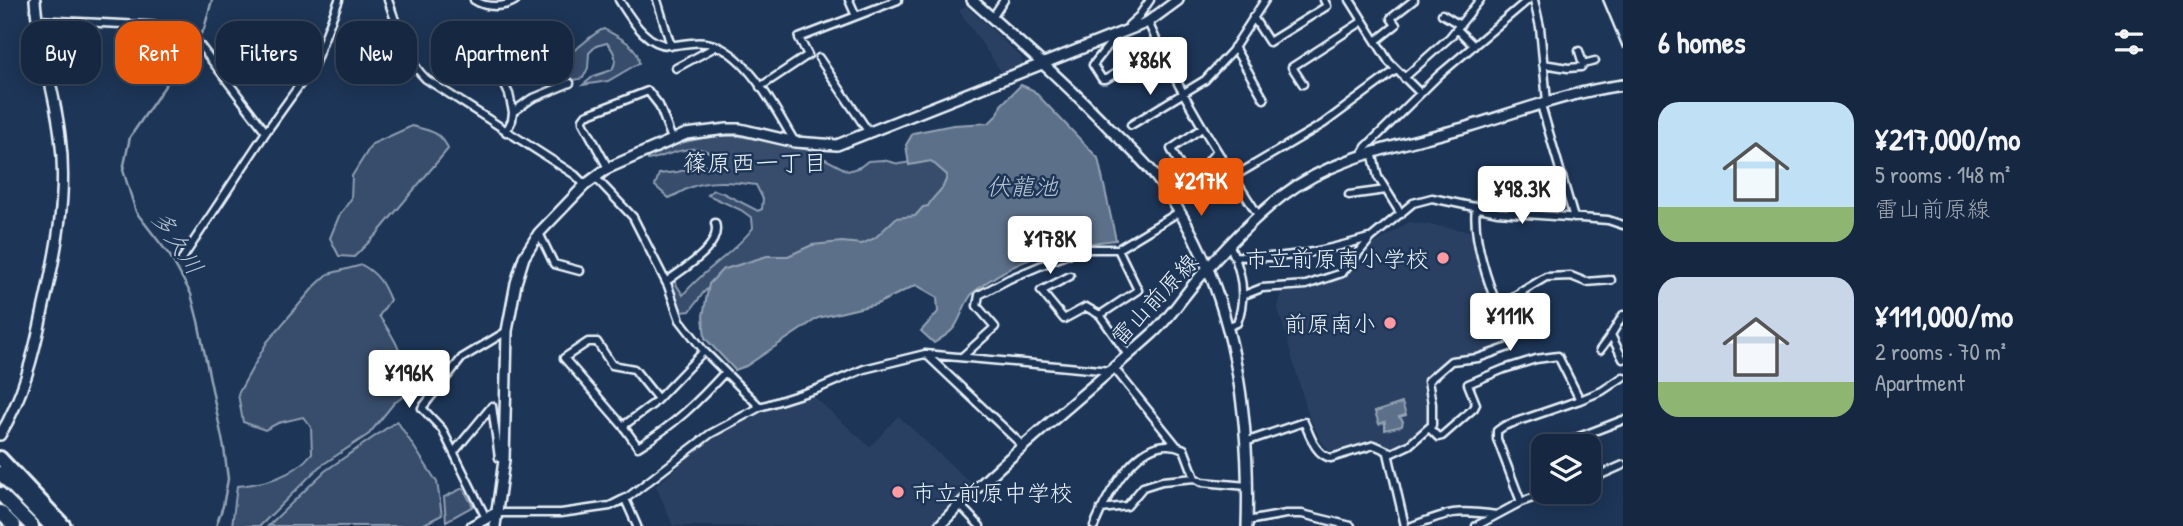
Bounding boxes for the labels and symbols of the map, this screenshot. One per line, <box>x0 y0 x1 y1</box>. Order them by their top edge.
pin: ¥86K <box>1109 38 1191 97</box>
district label: 篠原西一丁目 <box>683 146 827 178</box>
pin: ¥217K <box>1152 158 1250 218</box>
pin: ¥98.3K <box>1465 166 1579 226</box>
water label: 伏龍池 <box>986 170 1059 202</box>
water label: 多久川 <box>145 203 211 281</box>
pin: ¥178K <box>1001 216 1099 276</box>
place label: 市立前原南小学校 <box>1245 243 1429 274</box>
street label: 雷山前原線 <box>1103 246 1205 352</box>
marker: 市立前原南小学校 <box>1435 250 1451 266</box>
pin: ¥111K <box>1461 294 1559 353</box>
place label: 前原南小 <box>1284 308 1376 339</box>
marker: 前原南小 <box>1382 315 1398 331</box>
pin: ¥196K <box>360 350 458 410</box>
place label: 市立前原中学校 <box>912 477 1073 508</box>
marker: 市立前原中学校 <box>890 484 906 500</box>

